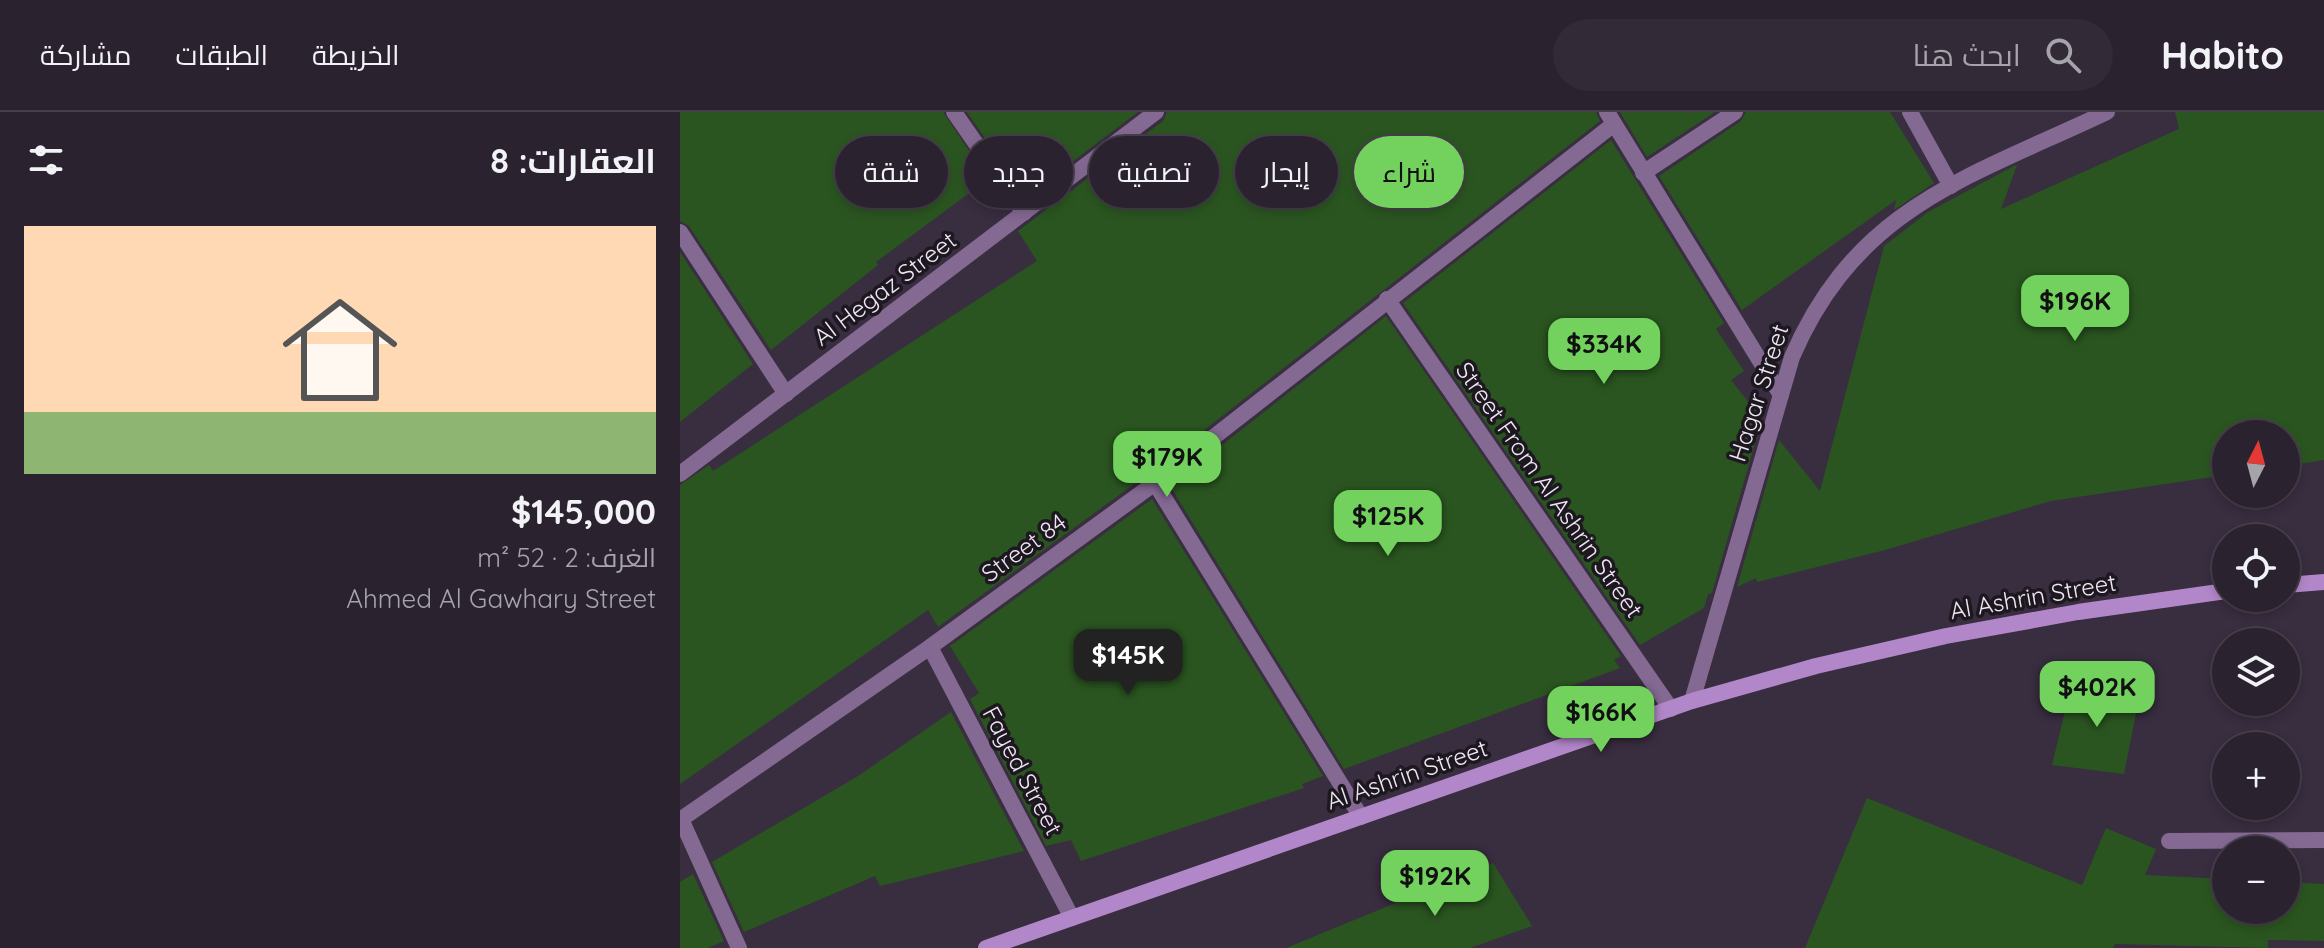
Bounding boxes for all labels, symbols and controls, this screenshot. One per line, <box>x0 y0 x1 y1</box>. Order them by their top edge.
search box <box>1553 19 2113 91</box>
text: Habito <box>2161 31 2284 79</box>
icon: search <box>2041 33 2085 77</box>
text: ابحث هنا <box>1912 36 2021 74</box>
text: مشاركة <box>40 37 131 72</box>
text: الطبقات <box>175 37 268 72</box>
text: الخريطة <box>312 37 399 72</box>
chip: شقة <box>835 136 948 208</box>
chip: جديد <box>964 136 1073 208</box>
chip: تصفية <box>1089 136 1219 208</box>
chip: إيجار <box>1235 136 1338 208</box>
chip: شراء <box>1354 136 1464 208</box>
icon: filters <box>24 138 68 182</box>
text: العقارات: 8 <box>490 139 656 182</box>
street label: Al Hegaz Street <box>807 225 962 352</box>
pin: $196K <box>2019 275 2131 343</box>
icon: home <box>268 278 412 422</box>
text: $196K <box>2039 284 2111 317</box>
pin: $334K <box>1548 318 1660 386</box>
street label: Hagar Street <box>1722 320 1794 465</box>
text: $334K <box>1566 327 1642 360</box>
street label: Street From Al Ashrin Street <box>1450 356 1650 623</box>
north arrow <box>2212 420 2300 508</box>
map controls <box>2212 420 2300 924</box>
pin: $179K <box>1111 431 1223 499</box>
text: $179K <box>1131 440 1203 473</box>
text: $145,000 <box>511 490 656 533</box>
pin: $125K <box>1332 490 1444 558</box>
text: $125K <box>1352 499 1424 532</box>
street label: Street 84 <box>975 506 1072 588</box>
button: locate <box>2212 524 2300 612</box>
text: الغرف: 2 · 52 m² <box>477 541 656 574</box>
street label: Al Ashrin Street <box>1947 567 2118 625</box>
text: Ahmed Al Gawhary Street <box>346 582 656 615</box>
button: layers <box>2212 628 2300 716</box>
pin: $145K <box>1072 629 1184 697</box>
text: $145K <box>1092 638 1164 671</box>
pin: $402K <box>2041 661 2153 729</box>
text: $402K <box>2058 670 2136 703</box>
pin: $166K <box>1545 686 1657 754</box>
text: $166K <box>1565 695 1637 728</box>
street label: Fayed Street <box>976 701 1069 840</box>
street label: Al Ashrin Street <box>1322 732 1491 816</box>
button: + <box>2212 732 2300 820</box>
button: − <box>2212 836 2300 924</box>
pin: $192K <box>1379 850 1491 918</box>
text: $192K <box>1399 859 1471 892</box>

